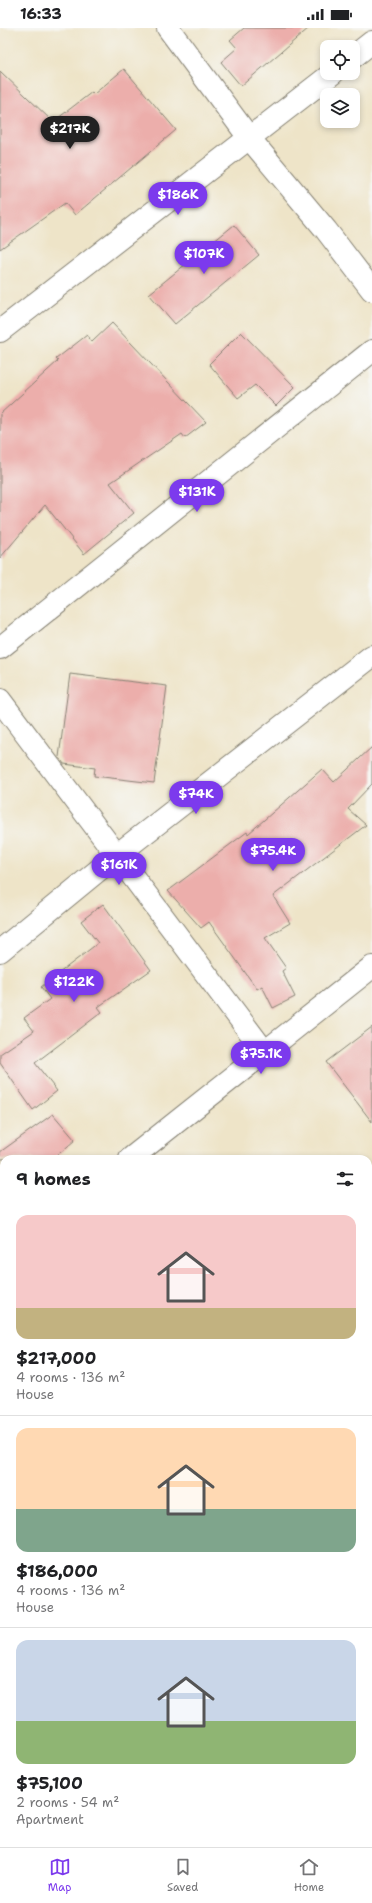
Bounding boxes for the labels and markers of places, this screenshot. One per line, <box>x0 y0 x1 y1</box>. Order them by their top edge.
pin: $217K <box>42 116 98 150</box>
pin: $186K <box>150 182 206 216</box>
pin: $107K <box>176 241 232 275</box>
pin: $131K <box>169 479 225 513</box>
pin: $74K <box>172 781 220 815</box>
pin: $75.4K <box>240 838 306 872</box>
pin: $161K <box>91 852 147 886</box>
pin: $122K <box>46 969 102 1003</box>
pin: $75.1K <box>228 1041 294 1075</box>

